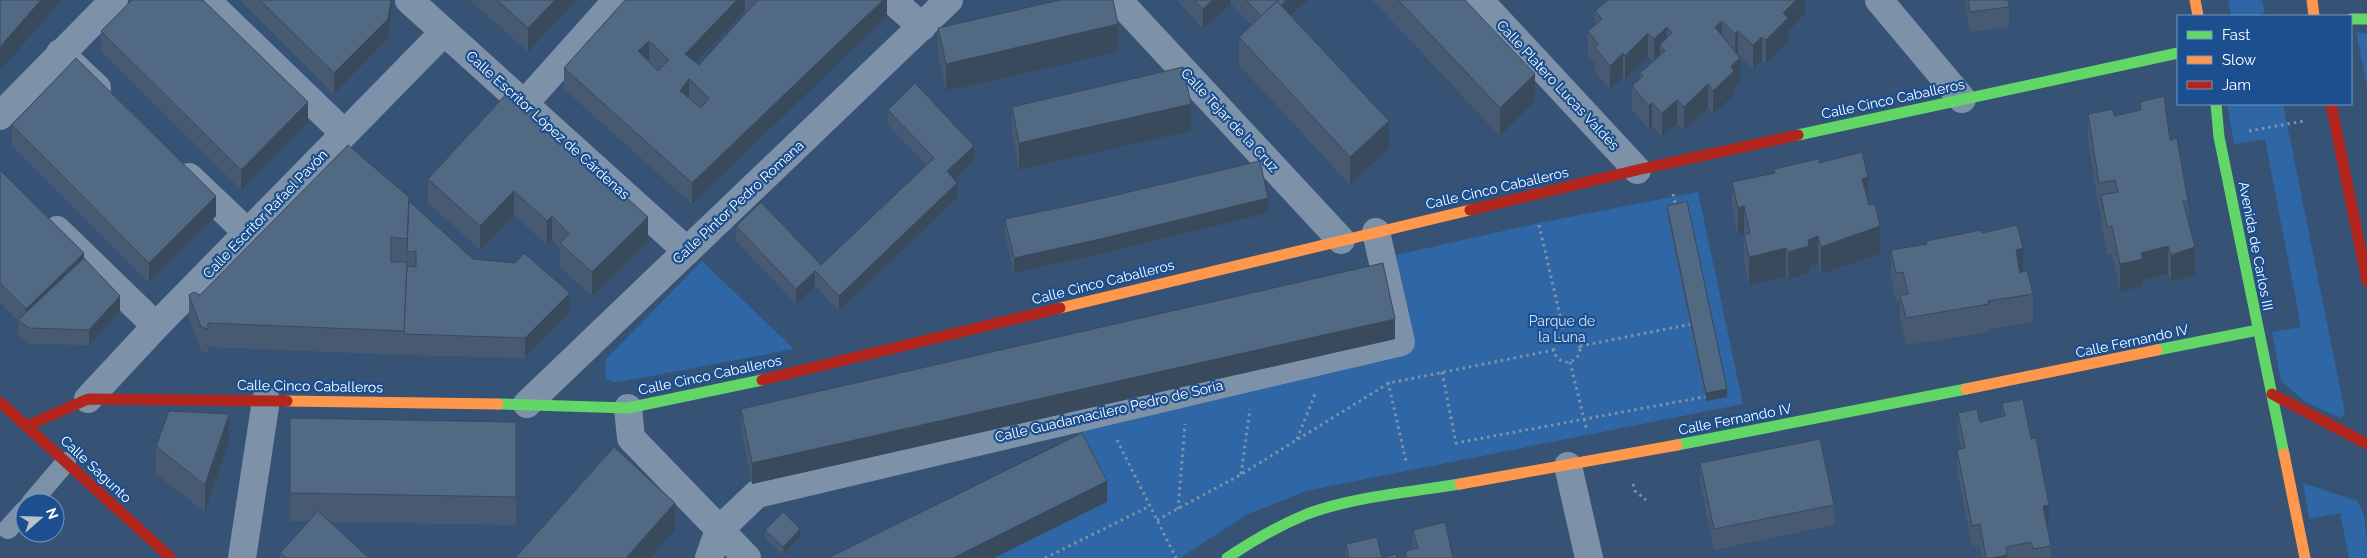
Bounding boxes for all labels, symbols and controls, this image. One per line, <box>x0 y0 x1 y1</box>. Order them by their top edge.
legend <box>2177 15 2352 105</box>
street label: Calle Platero Lucas Valdés <box>1494 17 1623 153</box>
text: Fast <box>2222 26 2250 44</box>
street label: Calle Escritor López de Cárdenas <box>463 47 633 203</box>
text: Slow <box>2222 51 2256 69</box>
street label: Calle Tejar de la Cruz <box>1178 65 1282 175</box>
street label: Calle Cinco Caballeros <box>1820 76 1966 122</box>
text: Jam <box>2222 76 2251 94</box>
street label: Calle Pintor Pedro Romana <box>669 137 807 267</box>
street label: Calle Escritor Rafael Pavón <box>199 146 331 282</box>
street label: Calle Cinco Caballeros <box>1424 164 1570 212</box>
street label: Avenida de Carlos III <box>2236 180 2276 312</box>
street label: Calle Cinco Caballeros <box>1030 257 1176 307</box>
park label: Parque de la Luna <box>1529 313 1595 345</box>
street label: Calle Fernando IV <box>2074 321 2190 361</box>
street label: Calle Cinco Caballeros <box>637 352 783 398</box>
street label: Calle Cinco Caballeros <box>237 377 383 395</box>
street label: Calle Guadamacilero Pedro de Soria <box>993 377 1225 445</box>
street label: Calle Fernando IV <box>1677 400 1793 438</box>
street label: Calle Sagunto <box>57 432 135 506</box>
north arrow <box>15 493 65 543</box>
text: N <box>43 506 62 521</box>

